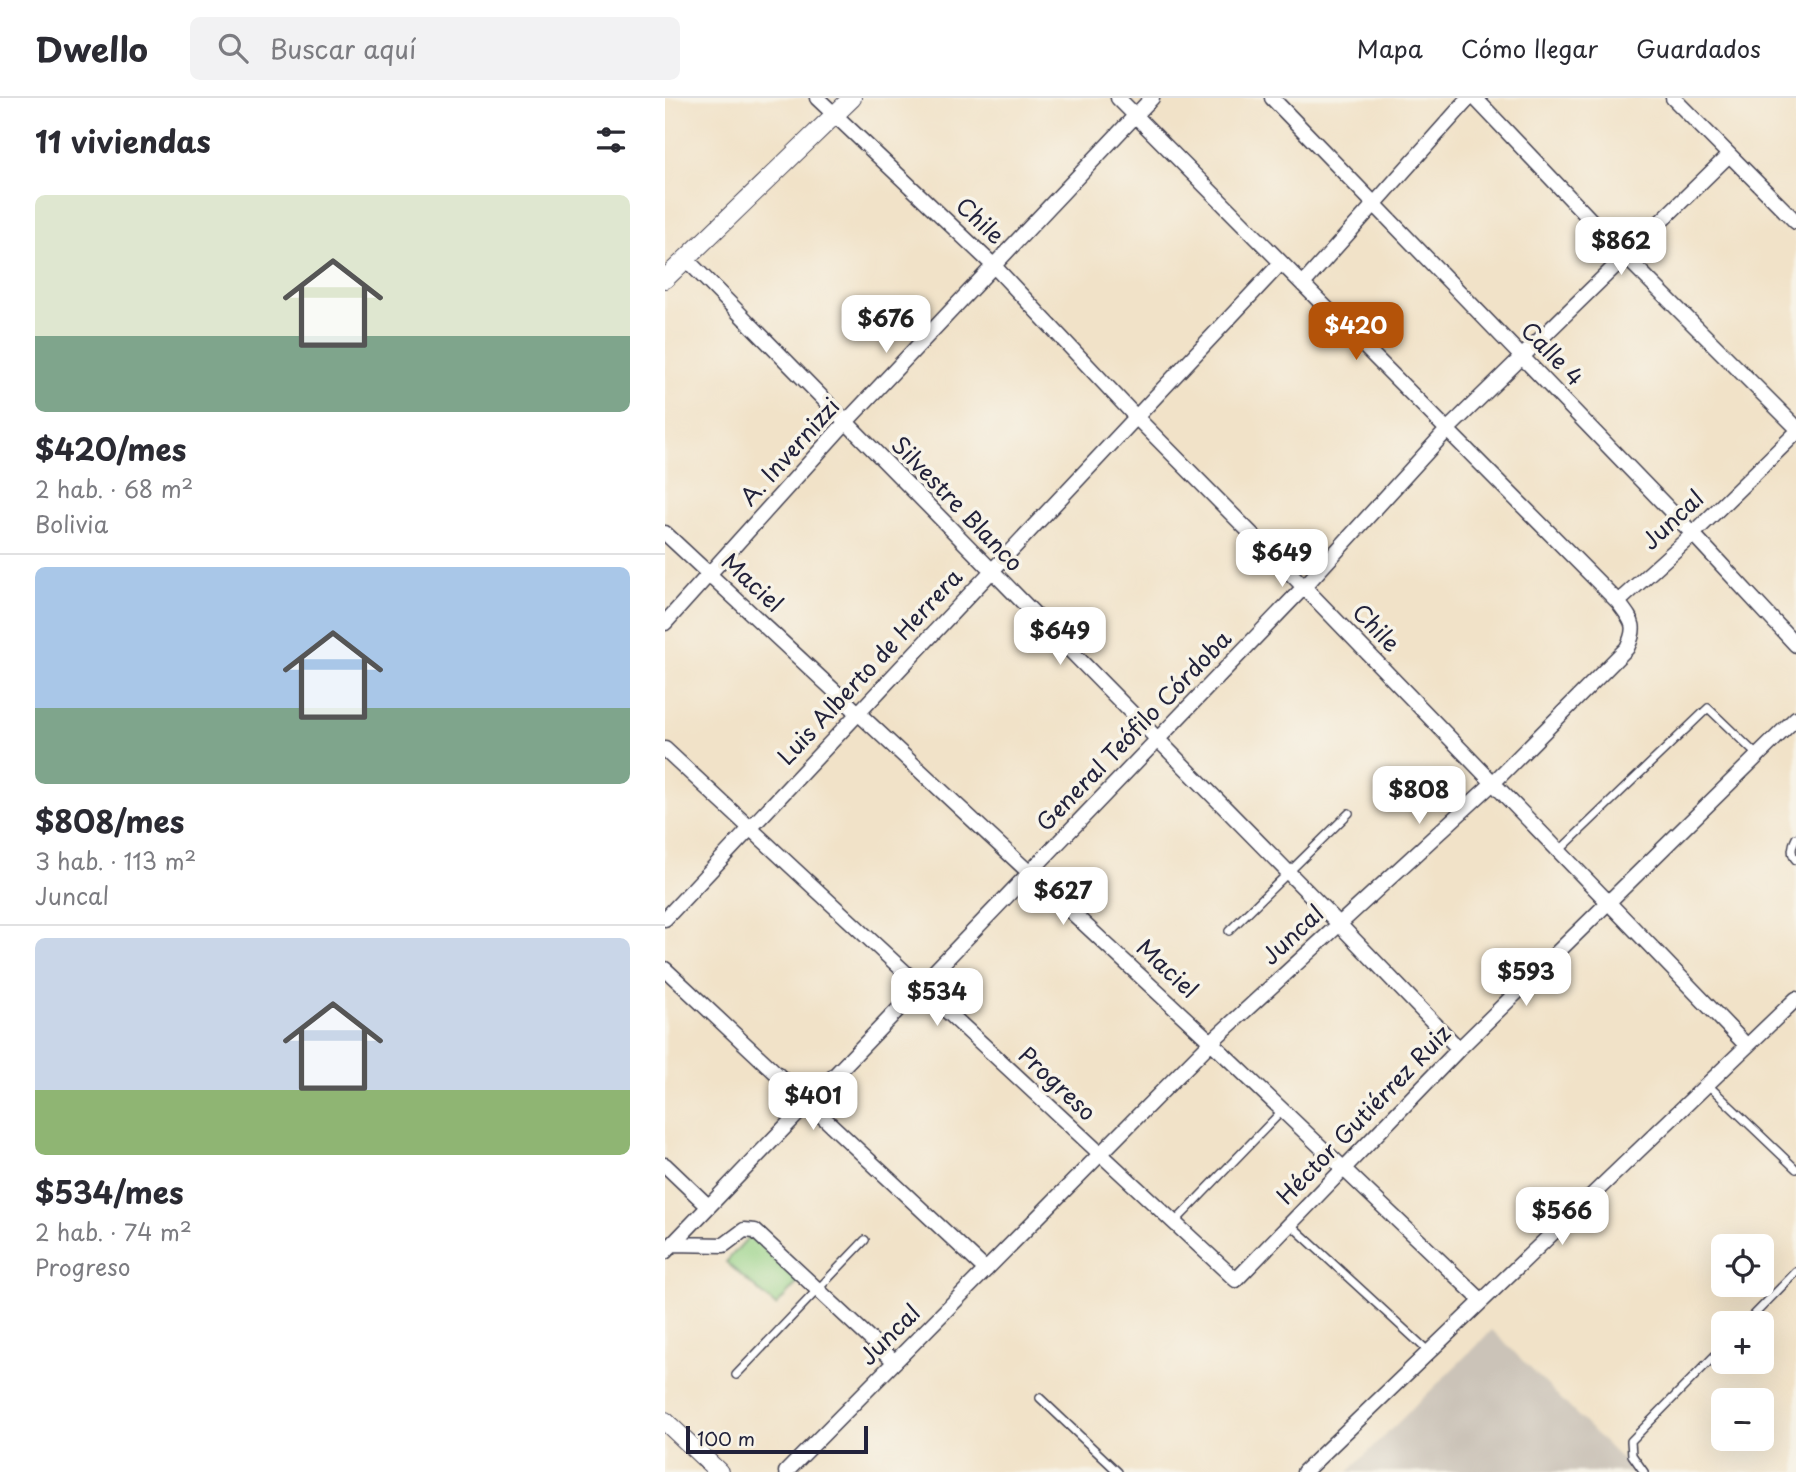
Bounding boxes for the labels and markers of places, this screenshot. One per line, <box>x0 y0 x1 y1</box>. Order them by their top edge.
pin: $862 <box>1580 218 1662 277</box>
pin: $676 <box>845 296 927 355</box>
pin: $420 <box>1315 302 1397 362</box>
pin: $649 <box>1241 530 1323 589</box>
pin: $649 <box>1019 608 1101 667</box>
pin: $808 <box>1378 766 1460 826</box>
pin: $627 <box>1022 868 1104 927</box>
pin: $593 <box>1485 948 1567 1008</box>
pin: $534 <box>896 968 978 1028</box>
pin: $401 <box>772 1072 854 1132</box>
pin: $566 <box>1521 1188 1603 1247</box>

